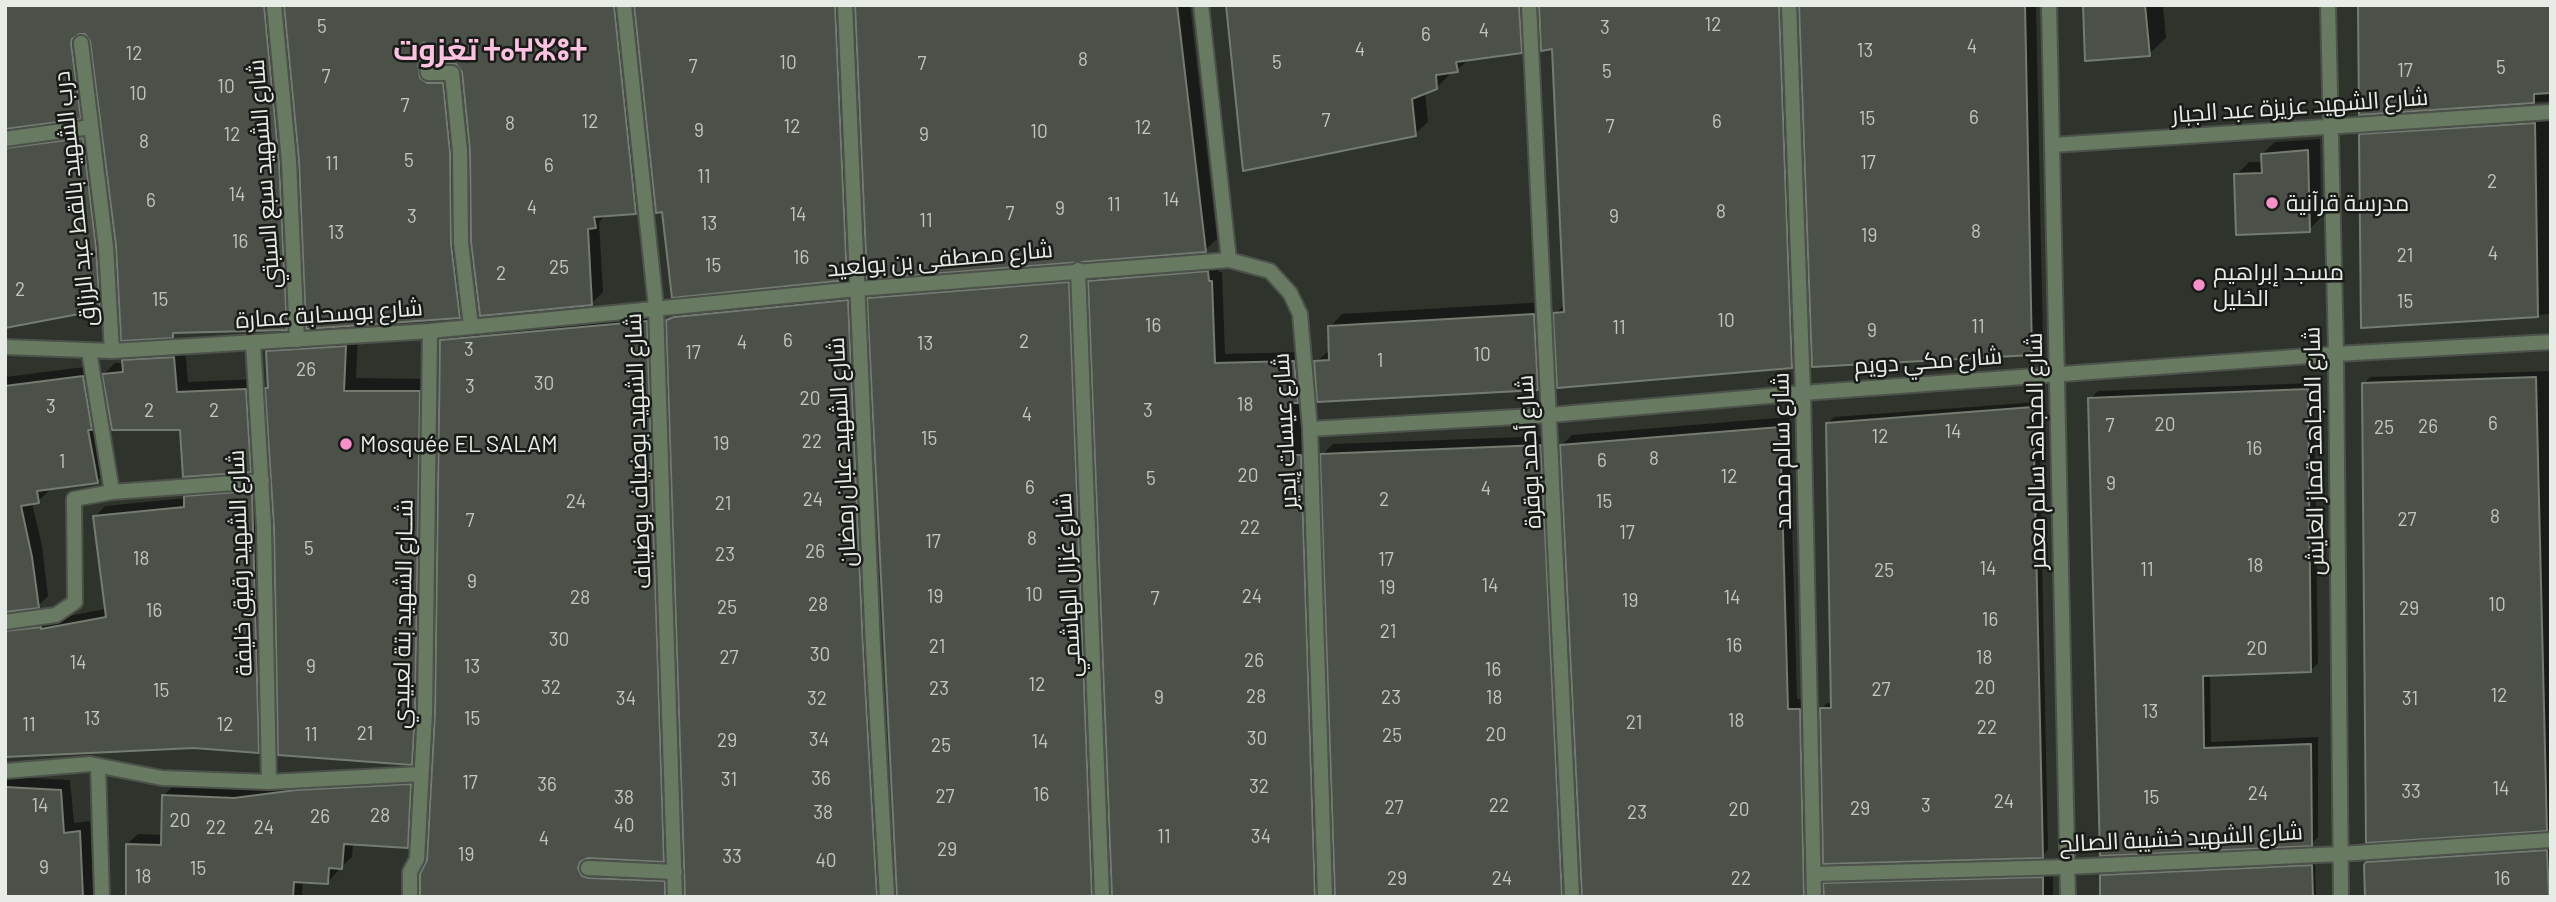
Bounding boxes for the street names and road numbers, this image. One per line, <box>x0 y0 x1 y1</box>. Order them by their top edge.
street label: شارع الشهيد سبع السبتي <box>242 58 286 290</box>
street label: درب الشهيد بالقط عبد الرزاق <box>48 70 102 328</box>
street label: شارع الشهيد عزيزة عبد الجبار <box>2171 83 2429 129</box>
street label: شارع مصطفى بن بولعيد <box>826 235 1054 283</box>
street label: شارع بوسحابة عمارة <box>234 294 424 334</box>
street label: شارع الشهيد بوضياف بوضياف <box>619 313 657 589</box>
street label: شارع المجاهد قماز العايش <box>2298 326 2330 576</box>
street label: شارع المجاهد سالم معمر <box>2020 332 2052 570</box>
street label: شارع الشهيد عبان رمضان <box>822 336 862 568</box>
street label: شارع مكي دويم <box>1853 342 2003 380</box>
street label: شارع عيسات إيدير <box>1267 352 1303 510</box>
street label: شارع سالم محمد <box>1767 372 1797 530</box>
street label: شارع أحمد بوقرة <box>1511 374 1547 530</box>
street label: شارع الشهيد رقيق خليفة <box>222 449 258 677</box>
street label: شارع غزال الهاشمي <box>1049 492 1087 678</box>
street label: شــارع الشهيد بتة لعبيدي <box>387 499 419 729</box>
street label: شارع الشهيد خشيبة الصالح <box>2058 818 2304 858</box>

